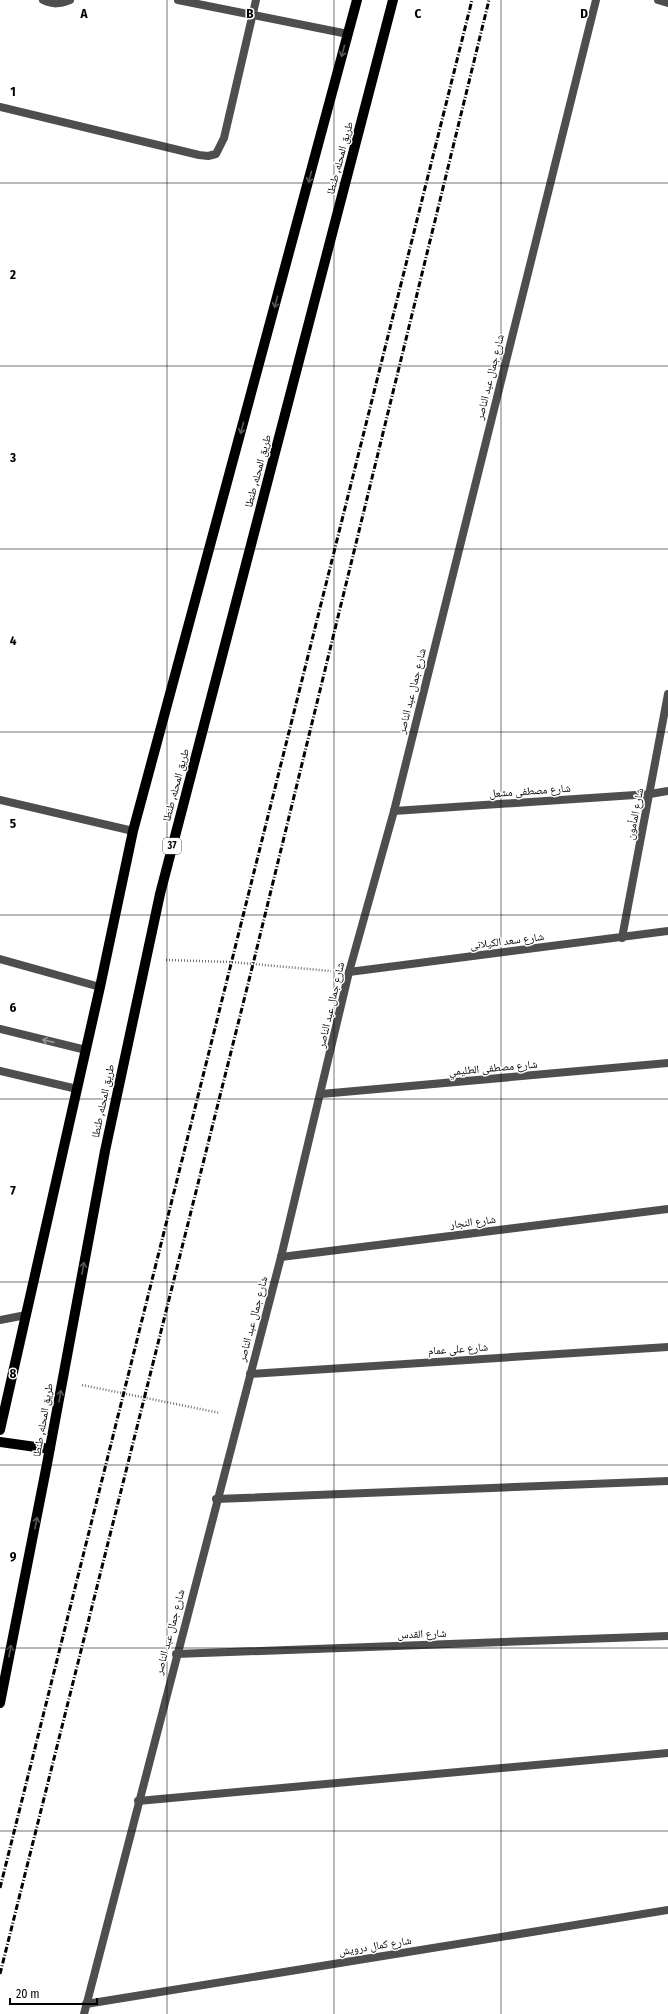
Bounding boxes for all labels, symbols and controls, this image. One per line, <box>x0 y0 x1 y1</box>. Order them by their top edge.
text: A <box>79 6 88 21</box>
text: B <box>246 6 254 21</box>
text: C <box>415 6 422 21</box>
text: D <box>580 6 588 21</box>
one-way arrow <box>339 44 347 57</box>
text: 1 <box>10 84 16 99</box>
street label: طريق المحله, طنطا <box>324 120 356 196</box>
one-way arrow <box>305 170 313 183</box>
text: 2 <box>9 267 16 282</box>
one-way arrow <box>271 295 279 308</box>
street label: شارع جمال عبد الناصر <box>473 333 507 422</box>
one-way arrow <box>238 421 245 434</box>
street label: طريق المحله, طنطا <box>242 433 274 509</box>
text: 3 <box>9 450 16 465</box>
text: 4 <box>10 633 17 648</box>
street label: شارع جمال عبد الناصر <box>395 647 429 736</box>
street label: طريق المحله, طنطا <box>160 747 192 823</box>
street label: شارع مصطفى مشعل <box>489 782 571 800</box>
street label: شارع المأمون <box>623 787 646 841</box>
text: 5 <box>10 816 16 831</box>
road number: 37 <box>163 838 181 854</box>
street label: شارع سعد الكيلانى <box>469 930 545 952</box>
street label: شارع جمال عبد الناصر <box>315 961 347 1050</box>
text: 6 <box>10 1000 17 1015</box>
one-way arrow <box>42 1036 55 1044</box>
street label: شارع مصطفى الطليمي <box>448 1058 538 1080</box>
street label: طريق المحله, طنطا <box>89 1063 117 1139</box>
text: 7 <box>10 1183 16 1198</box>
street label: شارع النجار <box>448 1213 497 1231</box>
one-way arrow <box>80 1262 88 1275</box>
street label: شارع جمال عبد الناصر <box>235 1275 271 1364</box>
street label: شارع على عمام <box>428 1340 488 1358</box>
text: 8 <box>10 1366 17 1381</box>
street label: طريق المحله, طنطا <box>30 1382 56 1458</box>
one-way arrow <box>56 1389 64 1402</box>
one-way arrow <box>32 1517 40 1530</box>
text: 9 <box>10 1549 17 1564</box>
street label: شارع جمال عبد الناصر <box>152 1588 188 1677</box>
street label: شارع القدس <box>397 1627 447 1641</box>
one-way arrow <box>7 1645 15 1658</box>
street label: شارع كمال درويش <box>338 1934 412 1958</box>
scale bar <box>10 1980 97 2006</box>
text: 20 m <box>16 1987 40 2001</box>

